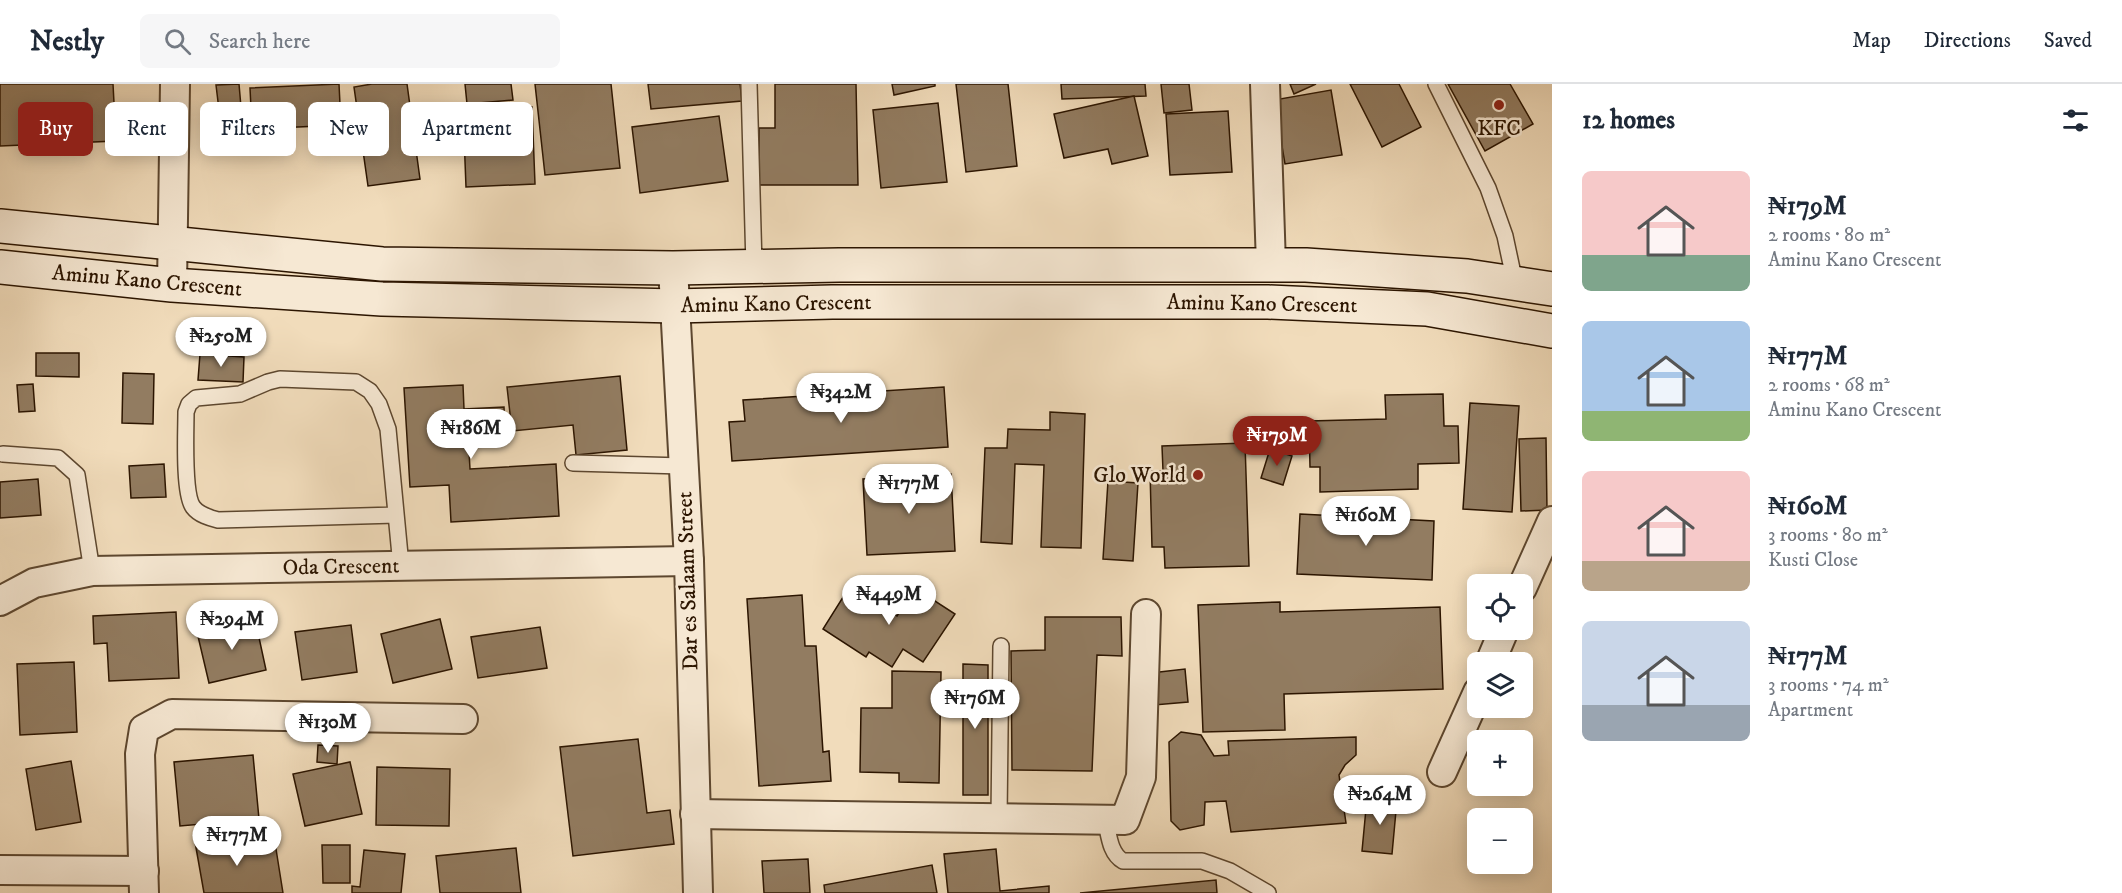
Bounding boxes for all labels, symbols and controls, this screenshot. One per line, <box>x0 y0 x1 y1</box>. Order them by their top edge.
search box <box>140 14 560 68</box>
text: Nestly <box>30 24 104 59</box>
icon: search <box>161 25 194 58</box>
text: Search here <box>209 28 310 55</box>
text: Map <box>1852 28 1891 54</box>
text: Directions <box>1924 28 2011 54</box>
text: Saved <box>2044 28 2092 54</box>
marker: KFC <box>1492 98 1506 112</box>
chip: Buy <box>18 102 93 156</box>
chip: Rent <box>105 102 188 156</box>
chip: Filters <box>200 102 296 156</box>
chip: New <box>308 102 389 156</box>
chip: Apartment <box>401 102 533 156</box>
text: 12 homes <box>1582 104 1675 137</box>
icon: filters <box>2059 104 2092 137</box>
place label: KFC <box>1477 115 1521 142</box>
text: ₦179M <box>1768 190 1847 223</box>
icon: home <box>1630 195 1702 267</box>
text: 2 rooms · 80 m² <box>1768 223 1890 248</box>
text: Aminu Kano Crescent <box>1768 248 1941 273</box>
street label: Aminu Kano Crescent <box>51 259 243 303</box>
street label: Aminu Kano Crescent <box>680 289 872 319</box>
street label: Aminu Kano Crescent <box>1166 289 1358 319</box>
pin: ₦250M <box>179 317 263 368</box>
text: ₦250M <box>189 324 253 349</box>
text: ₦177M <box>1768 340 1848 373</box>
icon: home <box>1630 345 1702 417</box>
pin: ₦342M <box>799 373 883 424</box>
text: 2 rooms · 68 m² <box>1768 373 1890 398</box>
text: ₦342M <box>810 380 872 405</box>
text: Aminu Kano Crescent <box>1768 398 1941 423</box>
pin: ₦186M <box>429 409 513 460</box>
text: ₦186M <box>441 416 501 441</box>
pin: ₦179M <box>1235 416 1319 467</box>
text: ₦179M <box>1247 423 1307 448</box>
place label: Glo World <box>1093 462 1186 489</box>
pin: ₦177M <box>867 464 951 515</box>
marker: Glo World <box>1191 468 1205 482</box>
text: ₦177M <box>878 471 940 496</box>
text: ₦160M <box>1768 490 1848 523</box>
street label: Dar es Salaam Street <box>671 491 705 671</box>
icon: home <box>1630 495 1702 567</box>
pin: ₦160M <box>1324 496 1408 547</box>
text: ₦160M <box>1335 503 1397 528</box>
text: 3 rooms · 80 m² <box>1768 523 1888 548</box>
text: Kusti Close <box>1768 548 1858 573</box>
street label: Oda Crescent <box>282 552 400 582</box>
map controls <box>1467 574 1533 874</box>
button: locate <box>1467 574 1533 640</box>
pin: ₦449M <box>847 575 931 626</box>
text: ₦449M <box>856 582 922 607</box>
pin: ₦294M <box>190 600 274 651</box>
text: ₦294M <box>200 607 264 632</box>
text: ₦177M <box>1768 640 1848 673</box>
icon: home <box>1630 645 1702 717</box>
button: layers <box>1467 652 1533 718</box>
text: 3 rooms · 74 m² <box>1768 673 1889 698</box>
pin: ₦176M <box>933 679 1017 730</box>
text: ₦176M <box>945 686 1005 711</box>
text: Apartment <box>1768 698 1853 723</box>
pin: ₦130M <box>286 703 370 754</box>
text: ₦130M <box>299 710 357 735</box>
button: + <box>1467 730 1533 796</box>
pin: ₦264M <box>1338 775 1422 826</box>
text: ₦264M <box>1348 782 1412 807</box>
button: − <box>1467 808 1533 874</box>
pin: ₦177M <box>195 816 279 867</box>
text: ₦177M <box>206 823 268 848</box>

